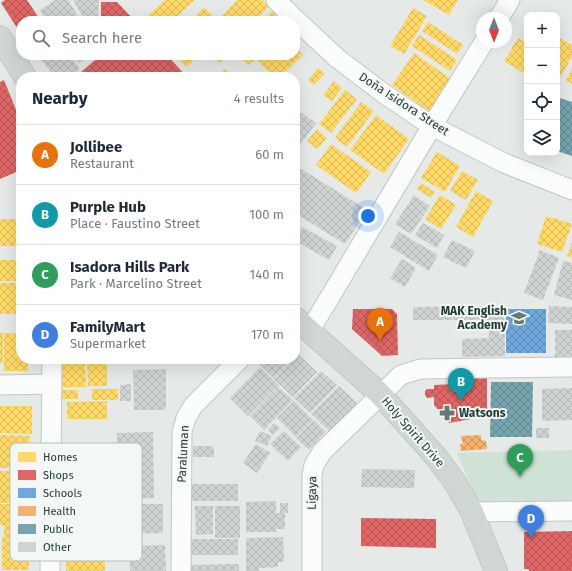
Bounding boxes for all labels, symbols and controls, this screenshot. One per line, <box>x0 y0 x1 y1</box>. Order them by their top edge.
north arrow <box>476 12 512 48</box>
map controls <box>524 12 560 156</box>
button: + <box>524 12 560 48</box>
search box <box>16 16 300 60</box>
icon: search <box>30 27 52 49</box>
text: Search here <box>62 29 142 47</box>
button: − <box>524 48 560 84</box>
street label: Doña Isidora Street <box>356 70 452 139</box>
button: locate <box>524 84 560 120</box>
text: Nearby <box>32 88 87 109</box>
text: 4 results <box>234 91 284 106</box>
button: layers <box>524 120 560 156</box>
text: Jollibee <box>70 138 122 156</box>
text: A <box>41 147 49 162</box>
text: 60 m <box>255 147 284 162</box>
text: Restaurant <box>70 156 134 171</box>
text: Purple Hub <box>70 198 146 216</box>
your location <box>358 206 378 226</box>
text: B <box>41 207 49 222</box>
text: 100 m <box>249 207 284 222</box>
text: Place · Faustino Street <box>70 216 200 231</box>
text: Isadora Hills Park <box>70 258 189 276</box>
text: C <box>41 267 49 282</box>
text: 140 m <box>250 267 284 282</box>
text: Park · Marcelino Street <box>70 276 202 291</box>
place label: MAK English Academy <box>441 304 508 332</box>
pin: A <box>367 308 393 341</box>
school or university icon: MAK English Academy <box>510 309 528 327</box>
text: FamilyMart <box>70 318 145 336</box>
text: D <box>41 327 49 342</box>
text: 170 m <box>251 327 284 342</box>
text: Supermarket <box>70 336 146 351</box>
pin: B <box>448 368 474 401</box>
street label: Holy Spirit Drive <box>379 394 447 470</box>
pharmacy icon: Watsons <box>438 404 456 422</box>
place label: Watsons <box>459 406 506 420</box>
street label: Paraluman <box>174 425 192 483</box>
legend <box>10 443 142 561</box>
pin: C <box>507 444 533 477</box>
text: Homes <box>43 451 77 464</box>
text: Shops <box>43 469 74 482</box>
street label: Ligaya <box>305 476 319 510</box>
text: Schools <box>43 487 82 500</box>
text: Health <box>43 505 76 518</box>
pin: D <box>518 505 544 538</box>
text: Public <box>43 523 74 536</box>
text: Other <box>43 541 72 554</box>

